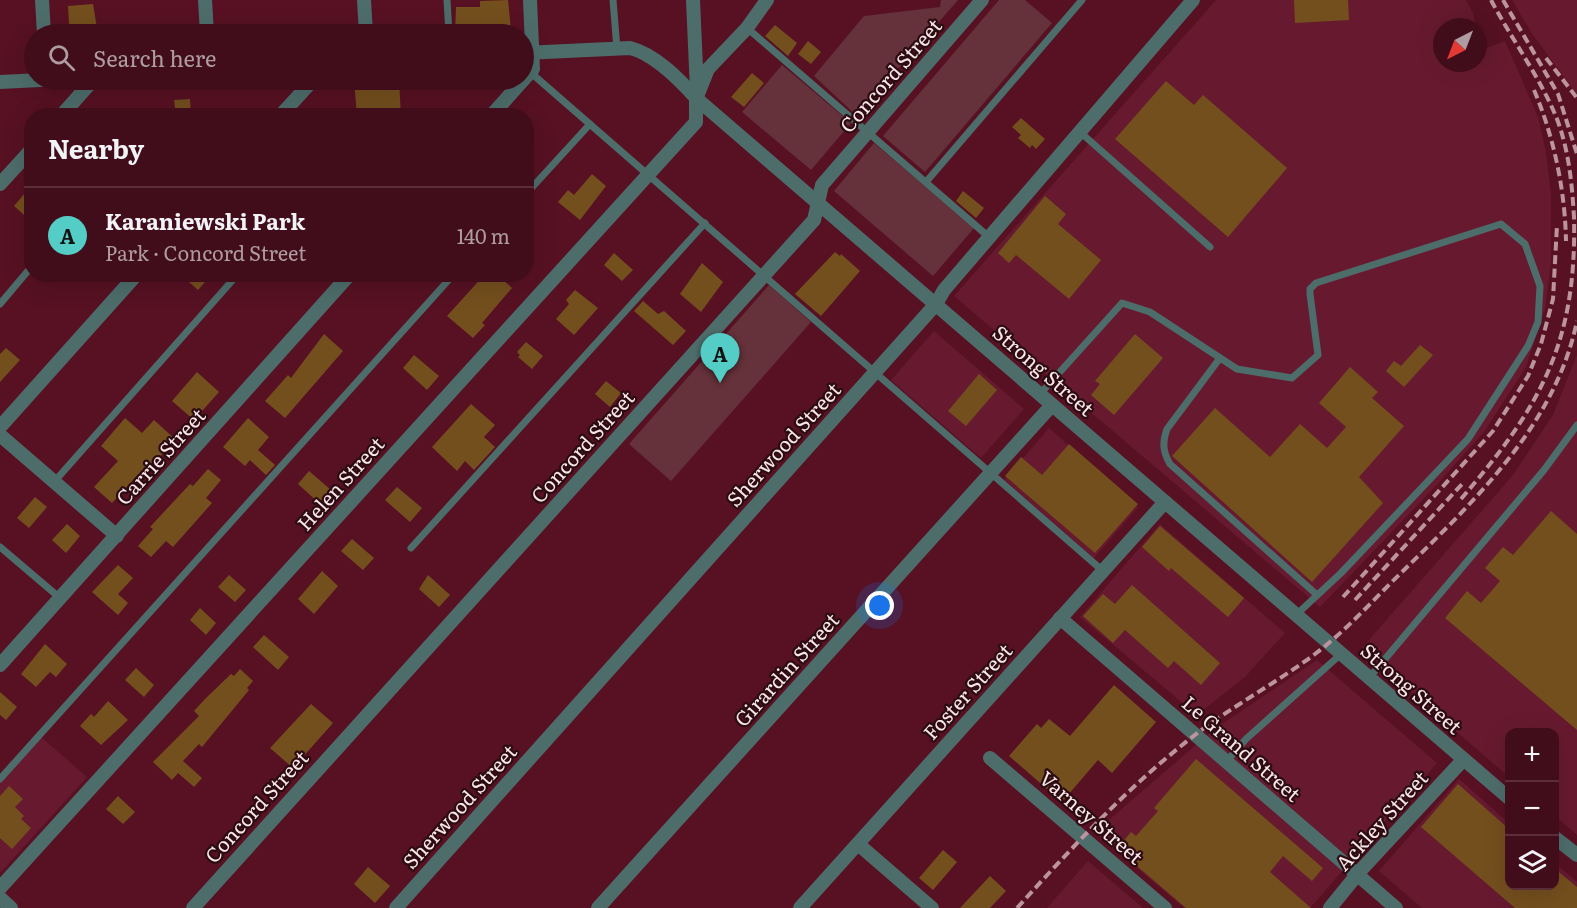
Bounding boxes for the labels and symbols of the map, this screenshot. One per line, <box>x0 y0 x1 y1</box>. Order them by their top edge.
street label: Concord Street <box>831 11 948 138</box>
north arrow <box>1433 18 1487 72</box>
street label: Strong Street <box>987 317 1102 422</box>
pin: A <box>700 334 740 383</box>
street label: Sherwood Street <box>718 375 847 513</box>
street label: Concord Street <box>523 383 640 509</box>
street label: Carrie Street <box>108 400 211 511</box>
street label: Helen Street <box>289 429 390 536</box>
your location <box>865 591 894 620</box>
street label: Girardin Street <box>726 605 845 732</box>
street label: Strong Street <box>1355 635 1470 740</box>
street label: Foster Street <box>915 636 1018 746</box>
street label: Le Grand Street <box>1176 687 1308 808</box>
street label: Sherwood Street <box>394 737 523 875</box>
street label: Concord Street <box>197 743 314 869</box>
street label: Varney Street <box>1034 763 1151 870</box>
street label: Ackley Street <box>1327 763 1434 876</box>

